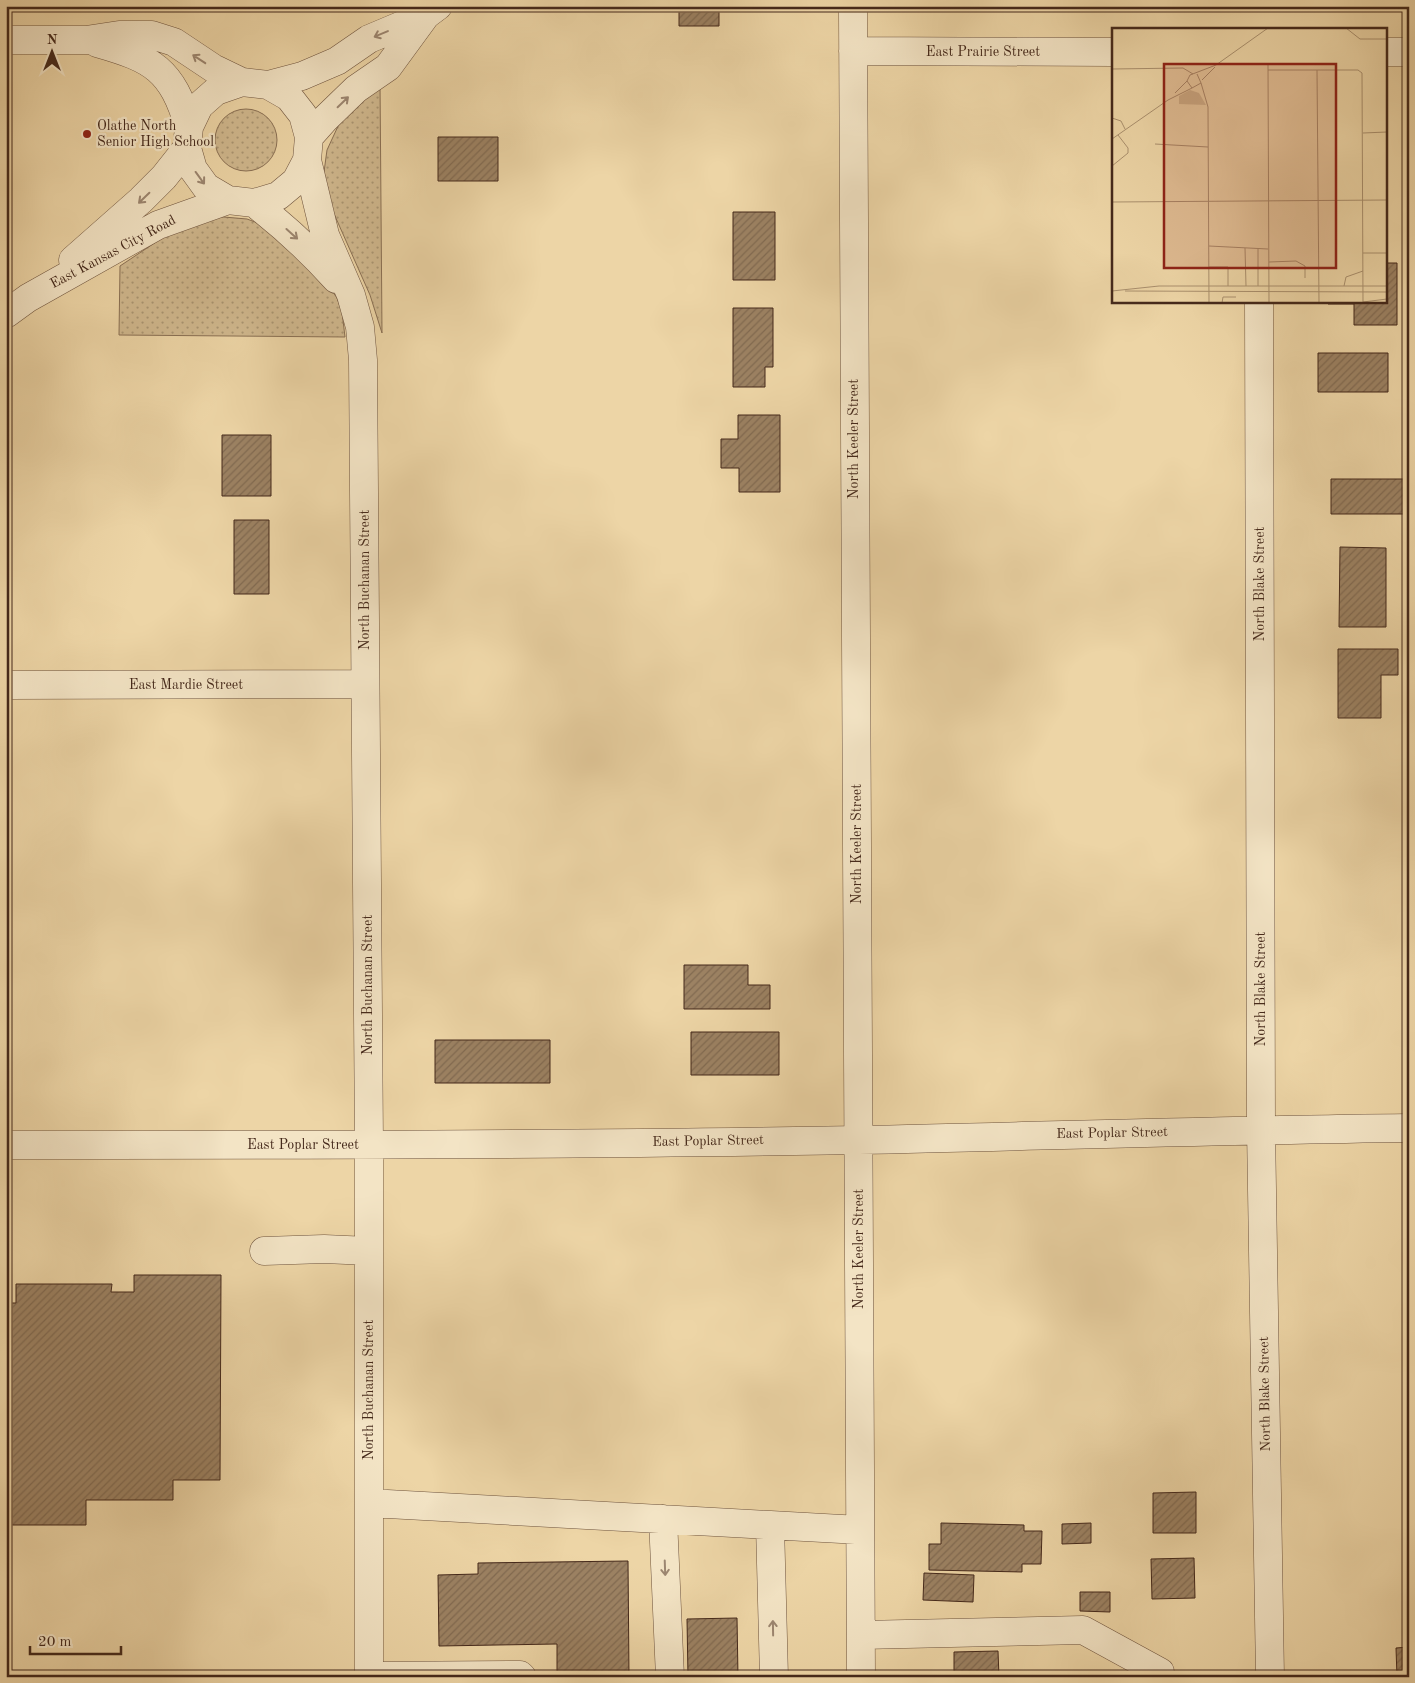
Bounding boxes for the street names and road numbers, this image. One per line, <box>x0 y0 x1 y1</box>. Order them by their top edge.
street label: East Prairie Street <box>926 45 1040 59</box>
street label: East Kansas City Road <box>48 213 178 291</box>
street label: North Keeler Street <box>847 379 861 499</box>
street label: North Buchanan Street <box>358 510 372 650</box>
street label: North Blake Street <box>1253 526 1267 642</box>
street label: East Mardie Street <box>129 678 243 692</box>
street label: North Keeler Street <box>850 784 864 904</box>
street label: North Buchanan Street <box>361 915 375 1055</box>
street label: North Blake Street <box>1254 931 1268 1047</box>
street label: East Poplar Street <box>1056 1125 1168 1141</box>
street label: East Poplar Street <box>652 1133 764 1149</box>
street label: East Poplar Street <box>247 1138 359 1152</box>
street label: North Keeler Street <box>852 1189 866 1309</box>
street label: North Buchanan Street <box>362 1320 376 1460</box>
street label: North Blake Street <box>1257 1336 1273 1452</box>

